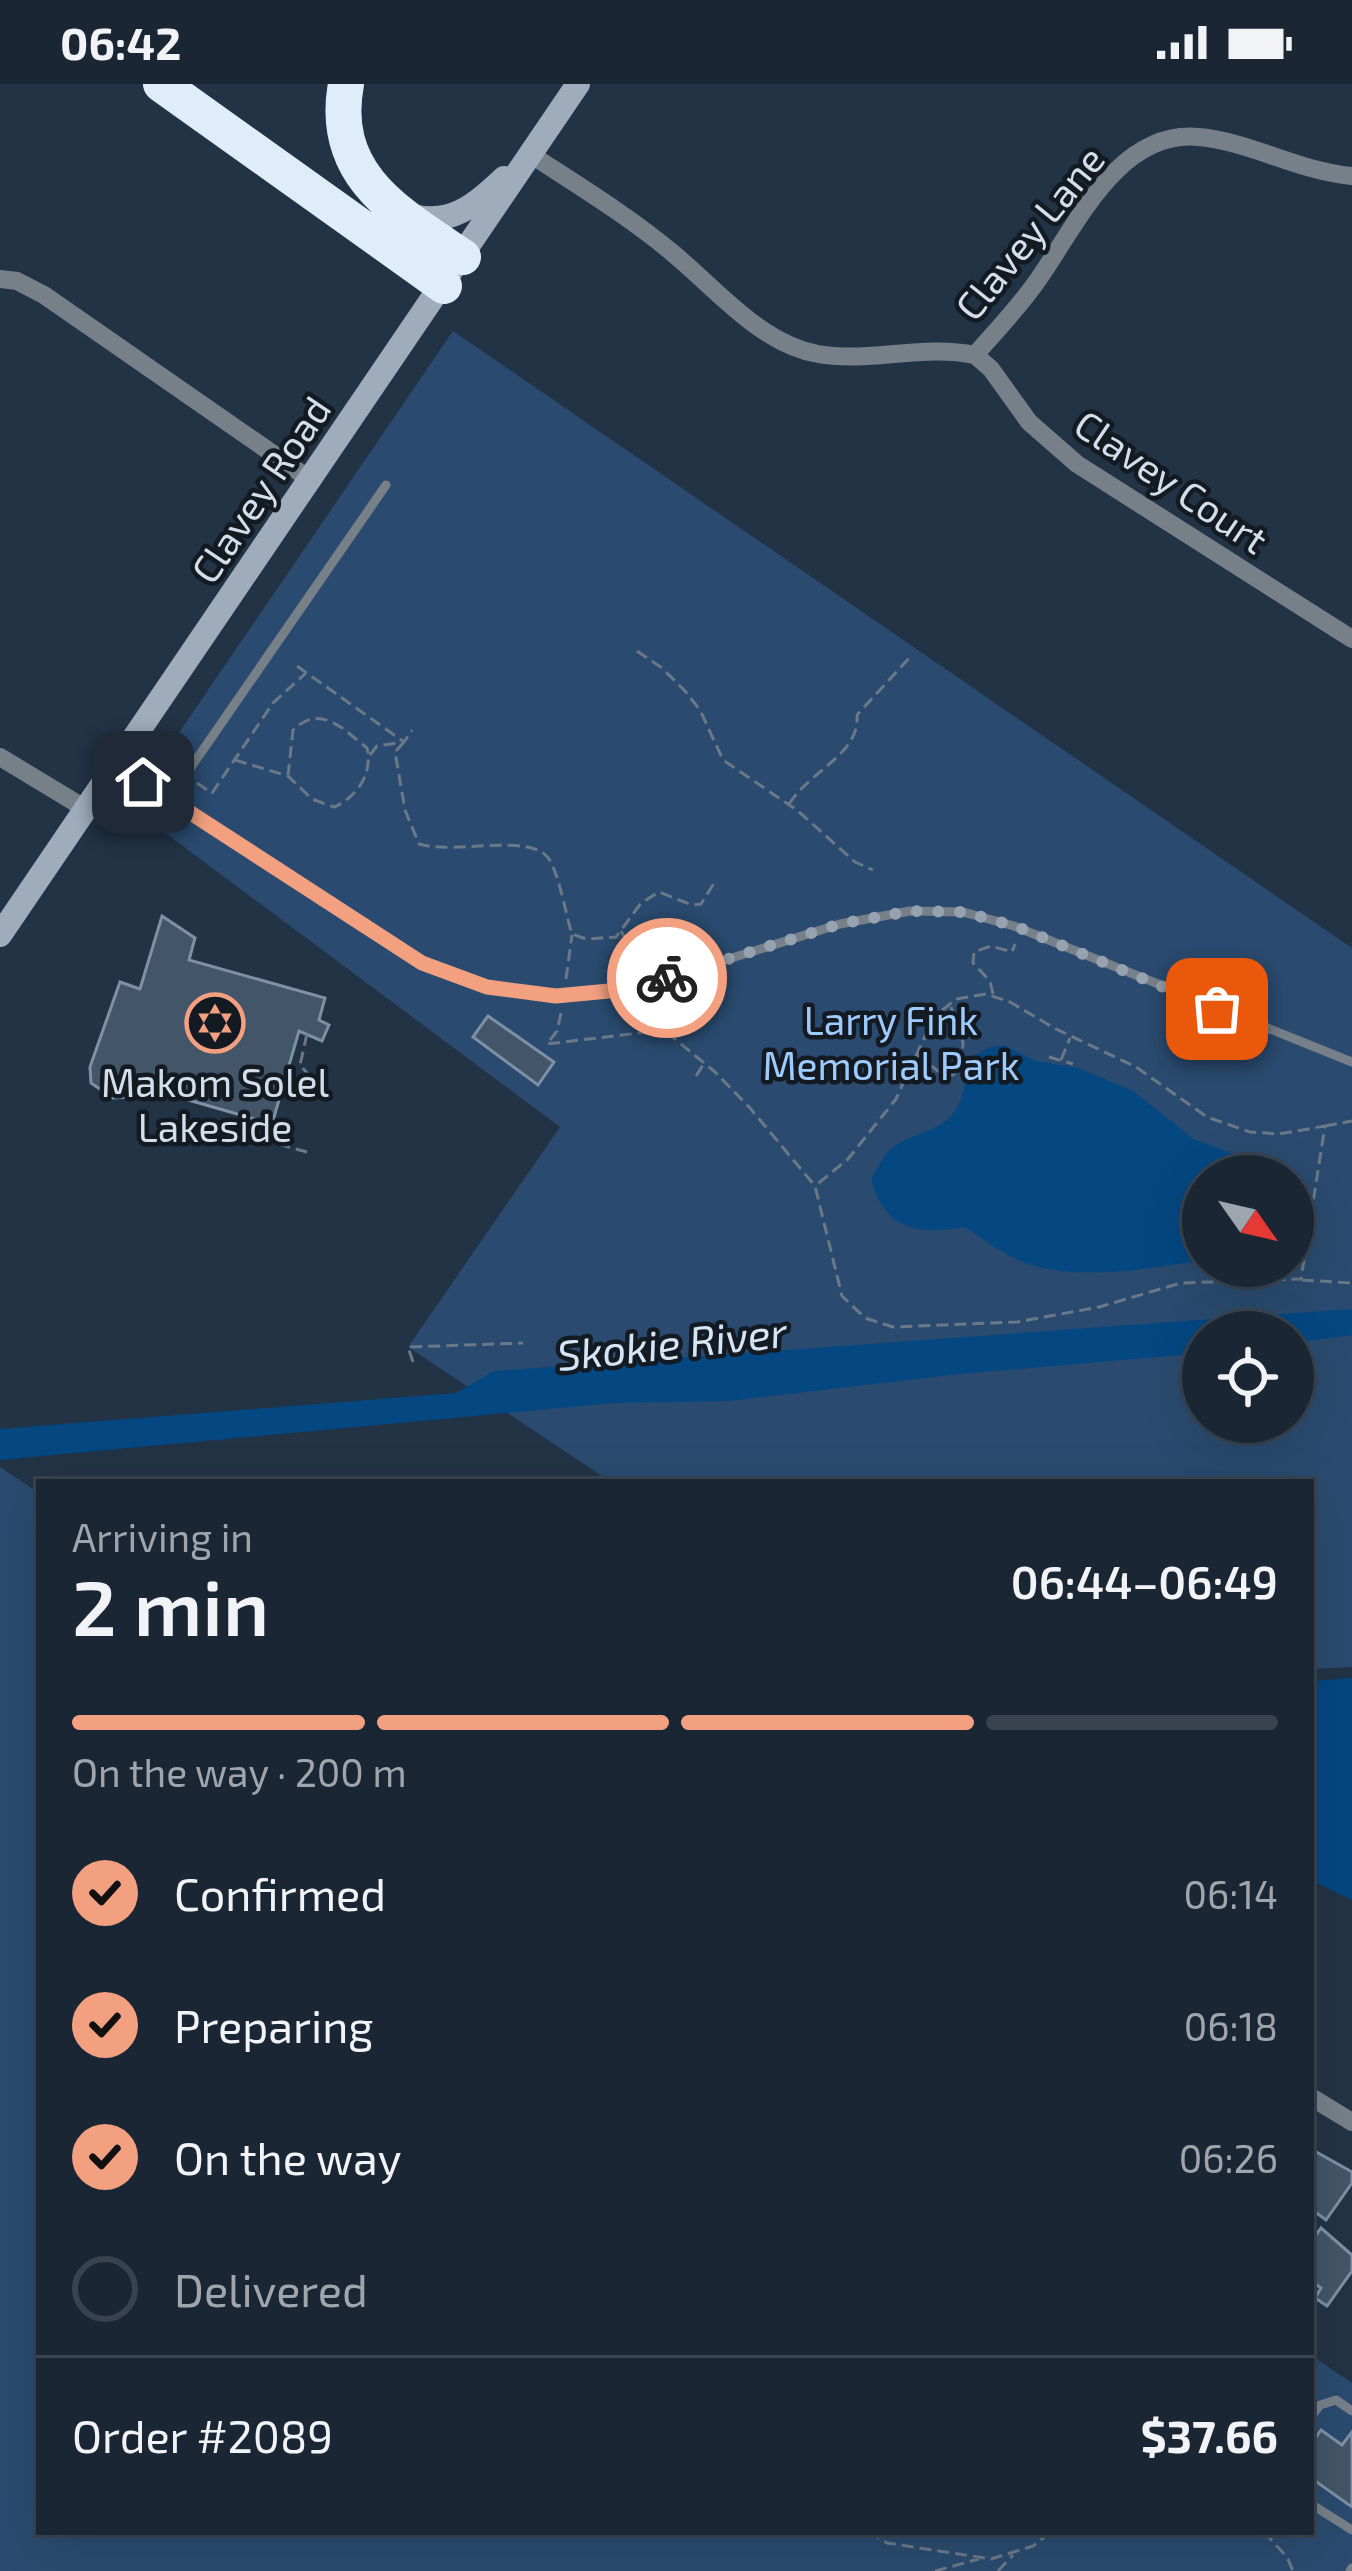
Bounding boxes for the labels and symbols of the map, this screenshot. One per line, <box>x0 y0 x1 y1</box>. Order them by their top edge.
street label: Clavey Lane <box>944 136 1113 328</box>
street label: Clavey Road <box>180 387 339 591</box>
street label: Clavey Court <box>1067 399 1277 562</box>
pin <box>92 731 194 833</box>
courier <box>607 918 727 1038</box>
pin <box>1166 958 1268 1060</box>
synagogue icon: Makom Solel Lakeside <box>184 992 246 1054</box>
park label: Larry Fink Memorial Park <box>762 996 1020 1088</box>
place label: Makom Solel Lakeside <box>101 1058 329 1150</box>
north arrow <box>1182 1155 1314 1287</box>
water label: Skokie River <box>554 1305 790 1379</box>

